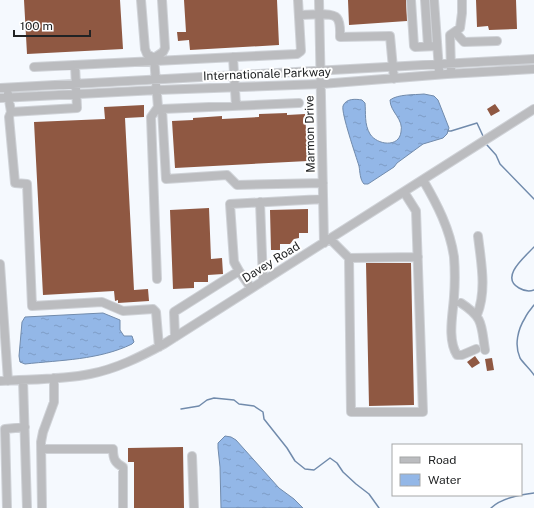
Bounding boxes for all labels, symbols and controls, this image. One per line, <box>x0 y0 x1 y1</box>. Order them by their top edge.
scale bar <box>14 12 90 38</box>
text: 100 m <box>20 19 53 33</box>
street label: Internationale Parkway <box>203 65 332 83</box>
street label: Marmon Drive <box>302 95 318 173</box>
street label: Davey Road <box>240 239 302 285</box>
legend <box>392 444 522 496</box>
text: Road <box>428 453 456 467</box>
text: Water <box>428 473 462 487</box>

